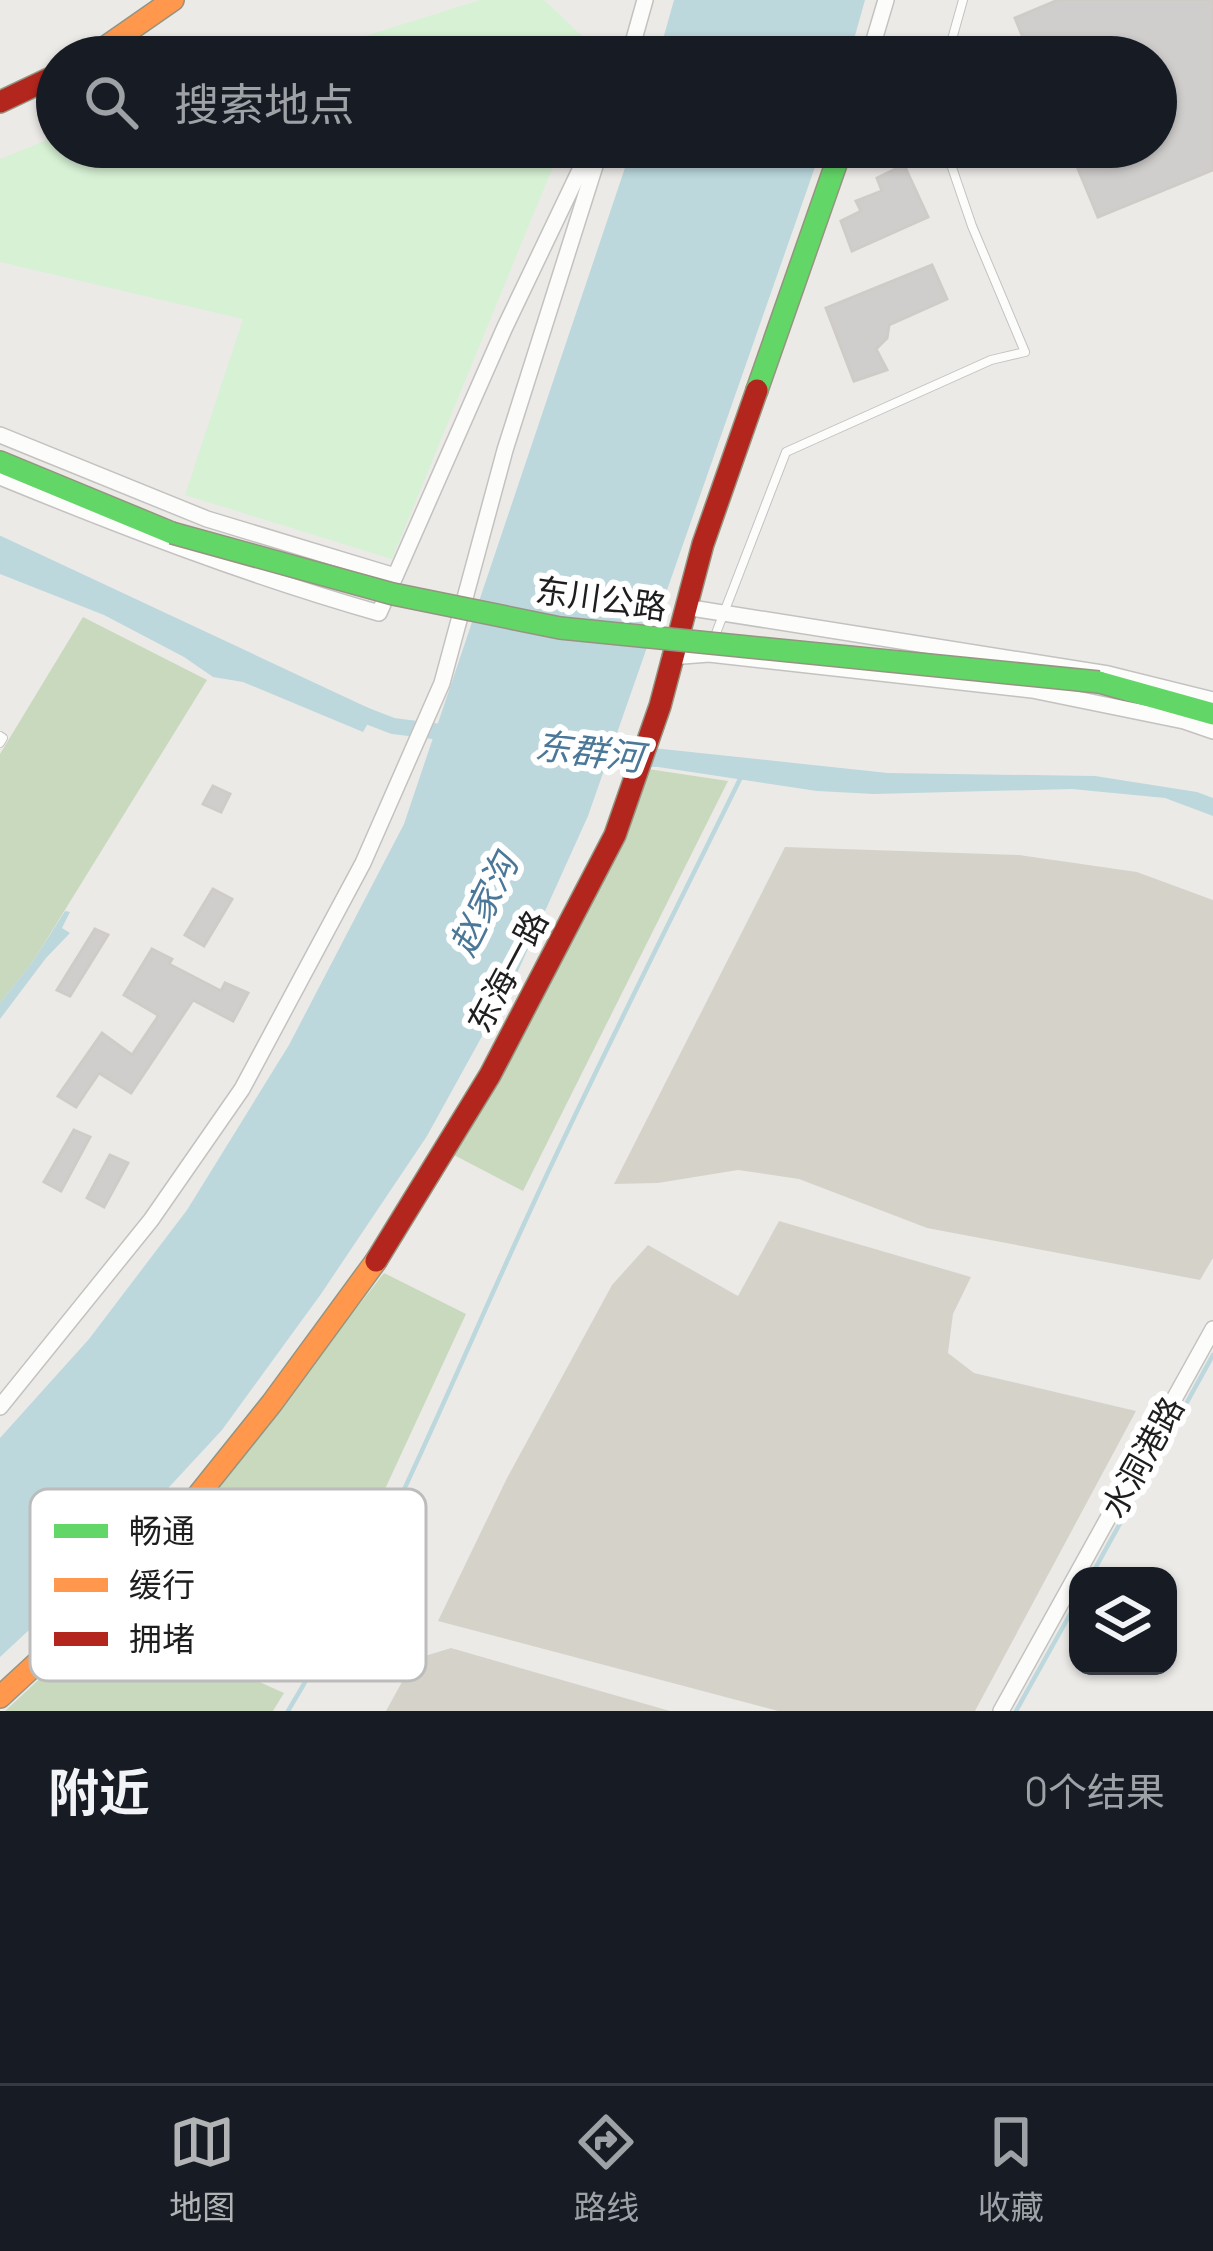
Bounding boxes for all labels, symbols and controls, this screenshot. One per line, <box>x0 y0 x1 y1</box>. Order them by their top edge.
search box <box>36 36 1177 168</box>
icon: search <box>78 69 144 135</box>
text: 搜索地点 <box>174 73 354 135</box>
street label: 东川公路 <box>533 567 669 629</box>
water label: 东群河 <box>532 720 652 783</box>
water label: 赵家沟 <box>437 841 530 963</box>
street label: 东海一路 <box>456 902 558 1040</box>
street label: 水洞港路 <box>1090 1388 1194 1526</box>
legend <box>30 1489 426 1681</box>
text: 畅通 <box>129 1508 195 1553</box>
text: 缓行 <box>129 1562 195 1607</box>
map controls <box>1069 1567 1177 1675</box>
button: layers <box>1069 1567 1177 1675</box>
text: 拥堵 <box>129 1616 195 1661</box>
text: 附近 <box>48 1757 150 1826</box>
text: 0个结果 <box>1024 1764 1165 1818</box>
tab: 地图 <box>169 2109 235 2229</box>
tab: 路线 <box>573 2109 639 2229</box>
tab: 收藏 <box>978 2109 1044 2229</box>

